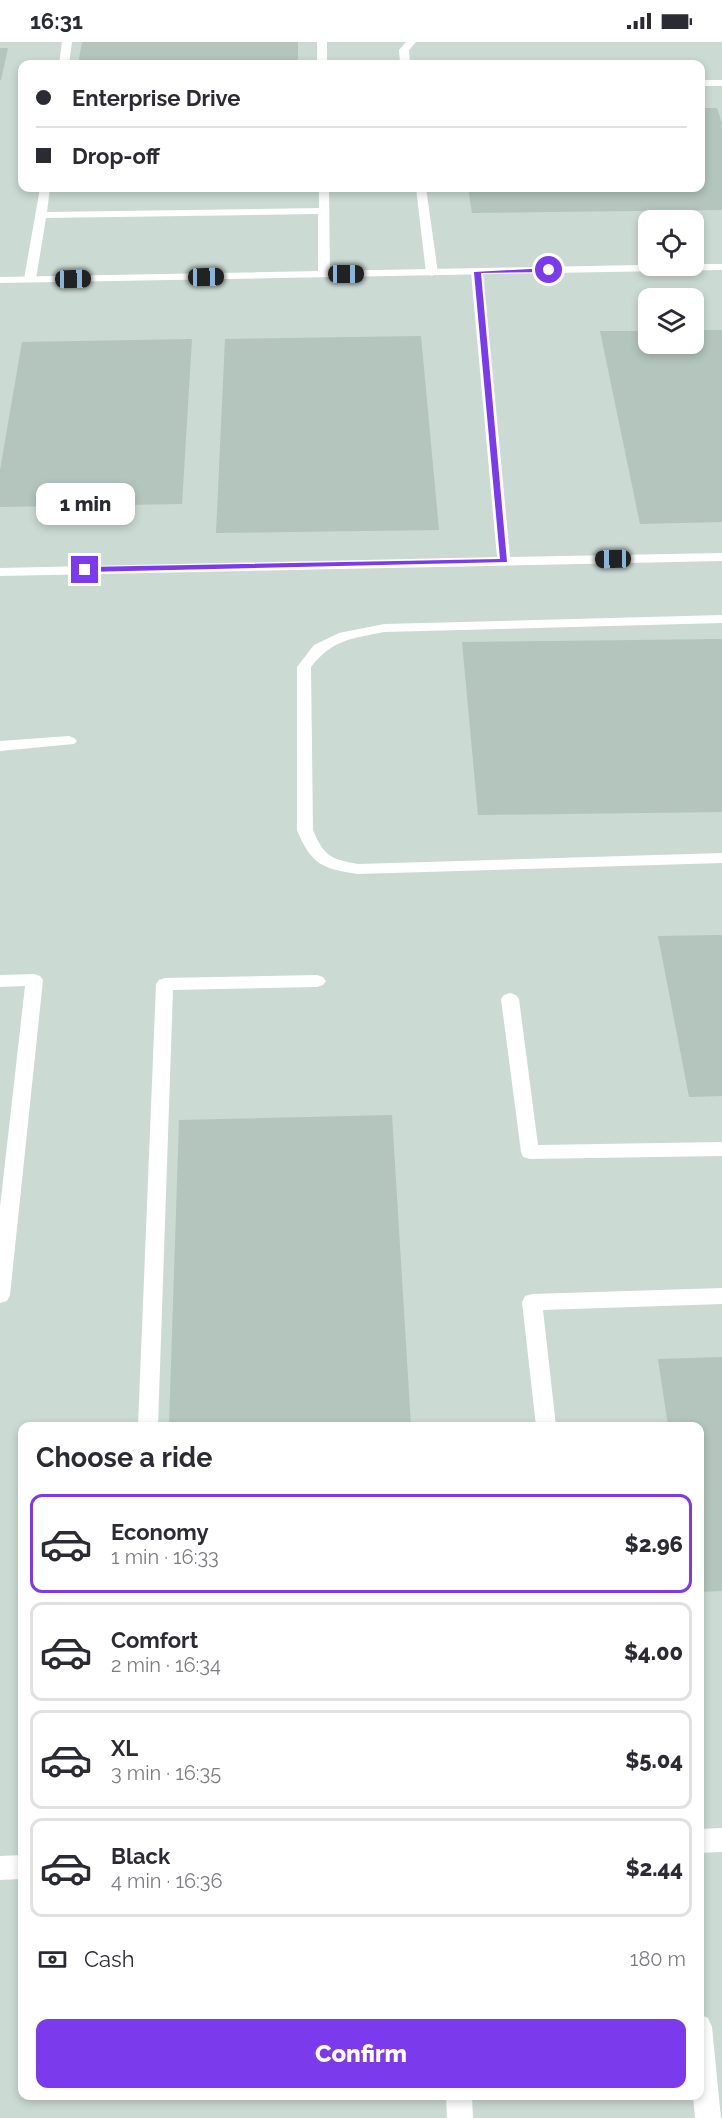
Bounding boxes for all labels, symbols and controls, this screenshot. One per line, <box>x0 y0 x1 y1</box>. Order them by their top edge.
text: 16:31 <box>30 8 83 34</box>
text: Enterprise Drive <box>72 85 241 111</box>
text: Drop-off <box>72 143 160 169</box>
map controls <box>638 210 704 354</box>
button: locate <box>638 210 704 276</box>
route start <box>535 256 562 283</box>
car <box>328 265 364 283</box>
car <box>188 268 224 286</box>
car <box>55 270 91 288</box>
button: layers <box>638 288 704 354</box>
callout: 1 min <box>36 483 134 525</box>
text: 1 min <box>60 492 111 516</box>
car <box>595 550 631 568</box>
route end <box>71 556 98 583</box>
text: Choose a ride <box>36 1442 212 1473</box>
icon: car <box>39 1517 93 1571</box>
text: Economy <box>111 1519 209 1545</box>
text: $2.96 <box>625 1531 683 1557</box>
text: 1 min · 16:33 <box>111 1545 219 1569</box>
icon: car <box>39 1625 93 1679</box>
text: Comfort <box>111 1627 198 1653</box>
text: $4.00 <box>624 1639 683 1665</box>
text: 2 min · 16:34 <box>111 1653 221 1677</box>
icon: car <box>39 1733 93 1787</box>
text: XL <box>111 1735 138 1761</box>
text: $5.04 <box>625 1747 683 1773</box>
text: 3 min · 16:35 <box>111 1761 221 1785</box>
icon: car <box>39 1841 93 1895</box>
text: Black <box>111 1843 170 1869</box>
text: $2.44 <box>625 1855 683 1881</box>
text: 4 min · 16:36 <box>111 1869 223 1893</box>
icon: cash <box>36 1943 69 1976</box>
text: Cash <box>84 1946 135 1972</box>
text: 180 m <box>630 1947 686 1971</box>
button: Confirm <box>36 2019 686 2088</box>

